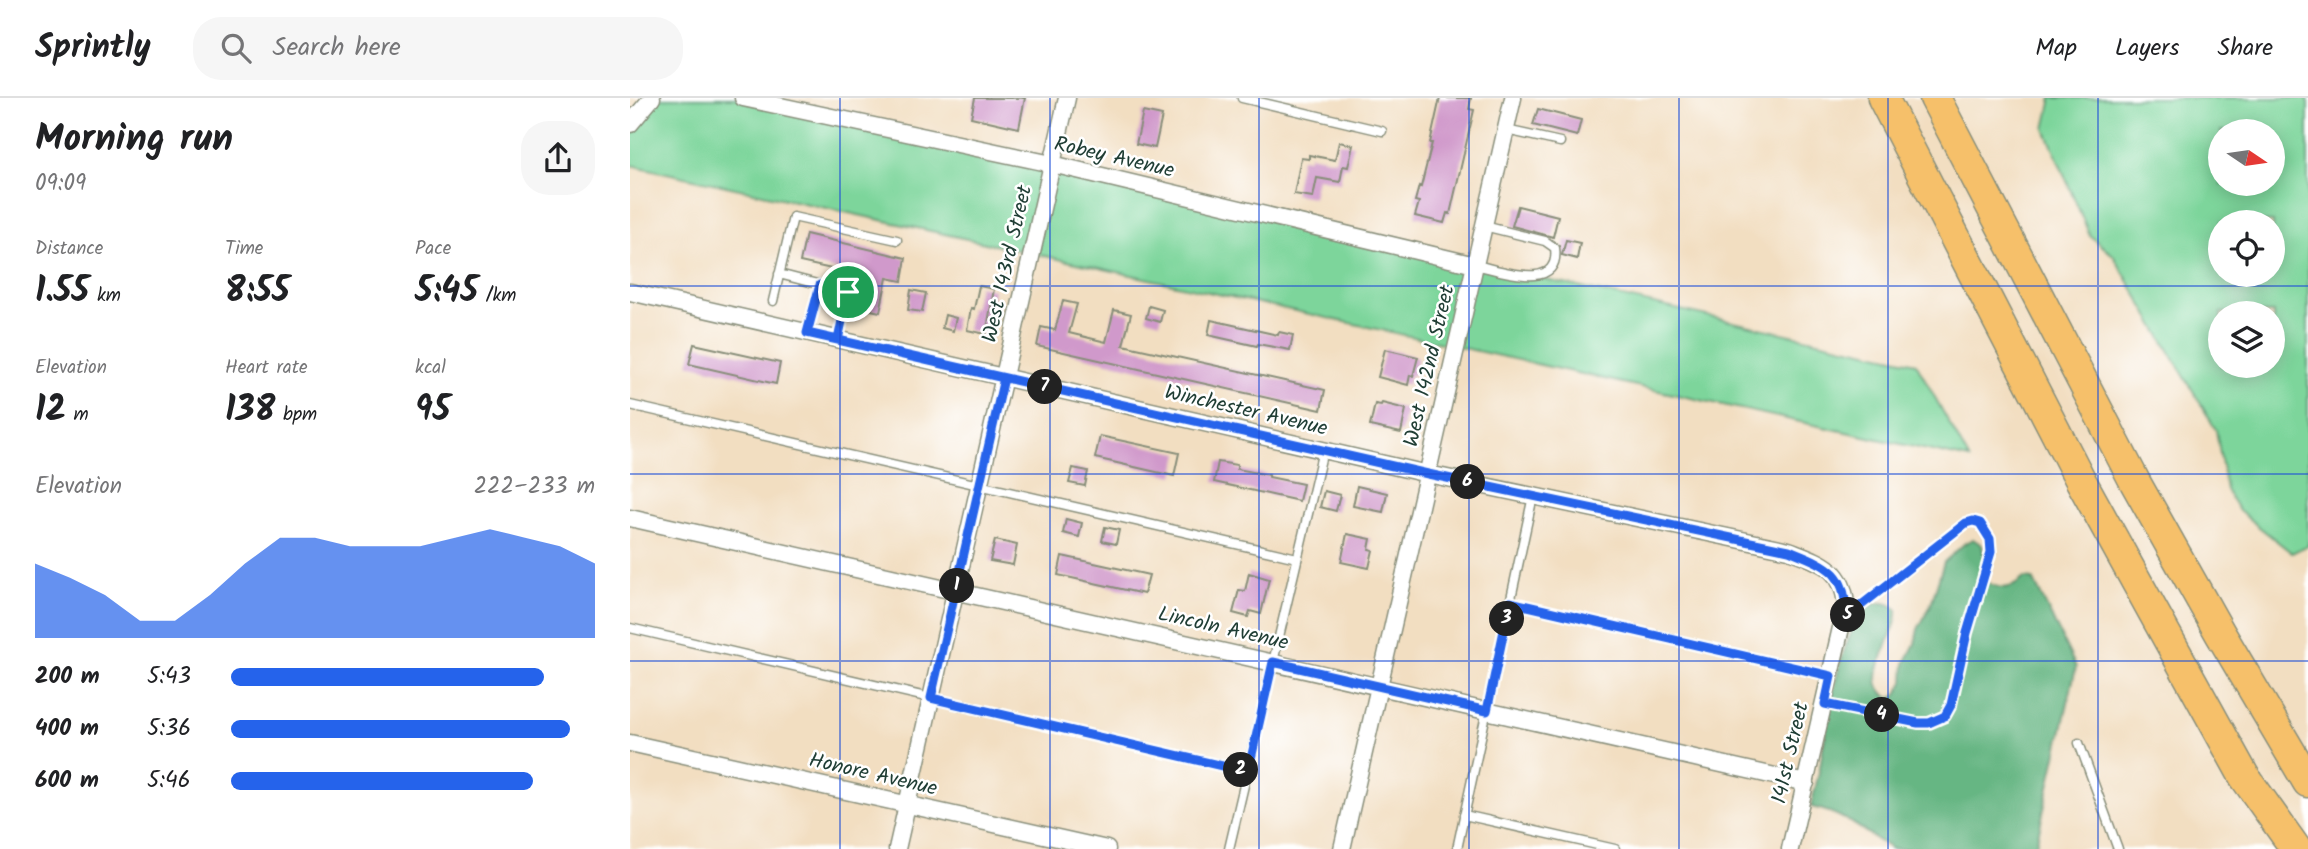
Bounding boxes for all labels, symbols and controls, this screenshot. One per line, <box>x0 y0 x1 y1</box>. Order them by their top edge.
search box <box>193 17 683 80</box>
text: Sprintly <box>35 22 151 75</box>
text: Search here <box>273 27 401 69</box>
icon: search <box>217 29 255 67</box>
text: Map <box>2035 29 2077 68</box>
text: Layers <box>2115 29 2179 68</box>
text: Share <box>2217 29 2273 68</box>
text: Morning run <box>35 110 233 170</box>
north arrow <box>2208 119 2286 196</box>
map controls <box>2208 119 2285 378</box>
button: share <box>521 121 595 195</box>
street label: Robey Avenue <box>1051 128 1178 188</box>
text: 09:09 <box>35 166 86 202</box>
street label: West 143rd Street <box>974 181 1042 346</box>
button: locate <box>2208 210 2285 287</box>
text: Distance <box>35 234 103 264</box>
text: Time <box>225 234 263 264</box>
text: Pace <box>415 234 451 264</box>
pin <box>818 262 878 322</box>
text: 1.55 <box>35 264 89 320</box>
text: 8:55 <box>225 264 290 320</box>
text: 5:45 <box>415 264 478 320</box>
icon: arrive <box>829 273 867 311</box>
text: km <box>89 281 121 311</box>
text: /km <box>478 281 517 311</box>
street label: West 142nd Street <box>1395 281 1465 450</box>
button: layers <box>2208 301 2285 378</box>
text: Elevation <box>35 353 107 383</box>
text: Heart rate <box>225 353 308 383</box>
text: kcal <box>415 353 446 383</box>
pin: 7 <box>1028 370 1062 404</box>
text: 7 <box>1040 371 1049 401</box>
street label: Winchester Avenue <box>1161 376 1331 446</box>
text: 12 <box>35 383 66 439</box>
text: 138 <box>225 383 275 439</box>
text: 95 <box>415 383 450 439</box>
text: m <box>66 400 89 430</box>
text: bpm <box>275 400 317 430</box>
pin: 6 <box>1450 464 1486 500</box>
text: 6 <box>1462 466 1473 496</box>
text: Elevation <box>35 469 122 505</box>
text: 222–233 m <box>474 469 595 505</box>
pin: 1 <box>940 568 974 603</box>
text: 1 <box>954 570 959 600</box>
street label: Lincoln Avenue <box>1154 598 1292 660</box>
pin: 5 <box>1830 598 1866 632</box>
text: 5 <box>1843 599 1852 629</box>
pin: 3 <box>1490 602 1524 636</box>
text: 3 <box>1501 603 1512 633</box>
text: 200 m <box>35 659 100 695</box>
text: 5:43 <box>147 659 191 695</box>
street label: 141st Street <box>1763 698 1819 807</box>
pin: 4 <box>1864 698 1900 732</box>
text: 4 <box>1876 699 1887 729</box>
text: 400 m <box>35 711 99 747</box>
text: 5:36 <box>147 711 191 747</box>
street label: Honore Avenue <box>805 744 941 806</box>
pin: 2 <box>1224 752 1258 788</box>
text: 2 <box>1235 754 1246 784</box>
text: 600 m <box>35 763 99 799</box>
text: 5:46 <box>147 763 190 799</box>

